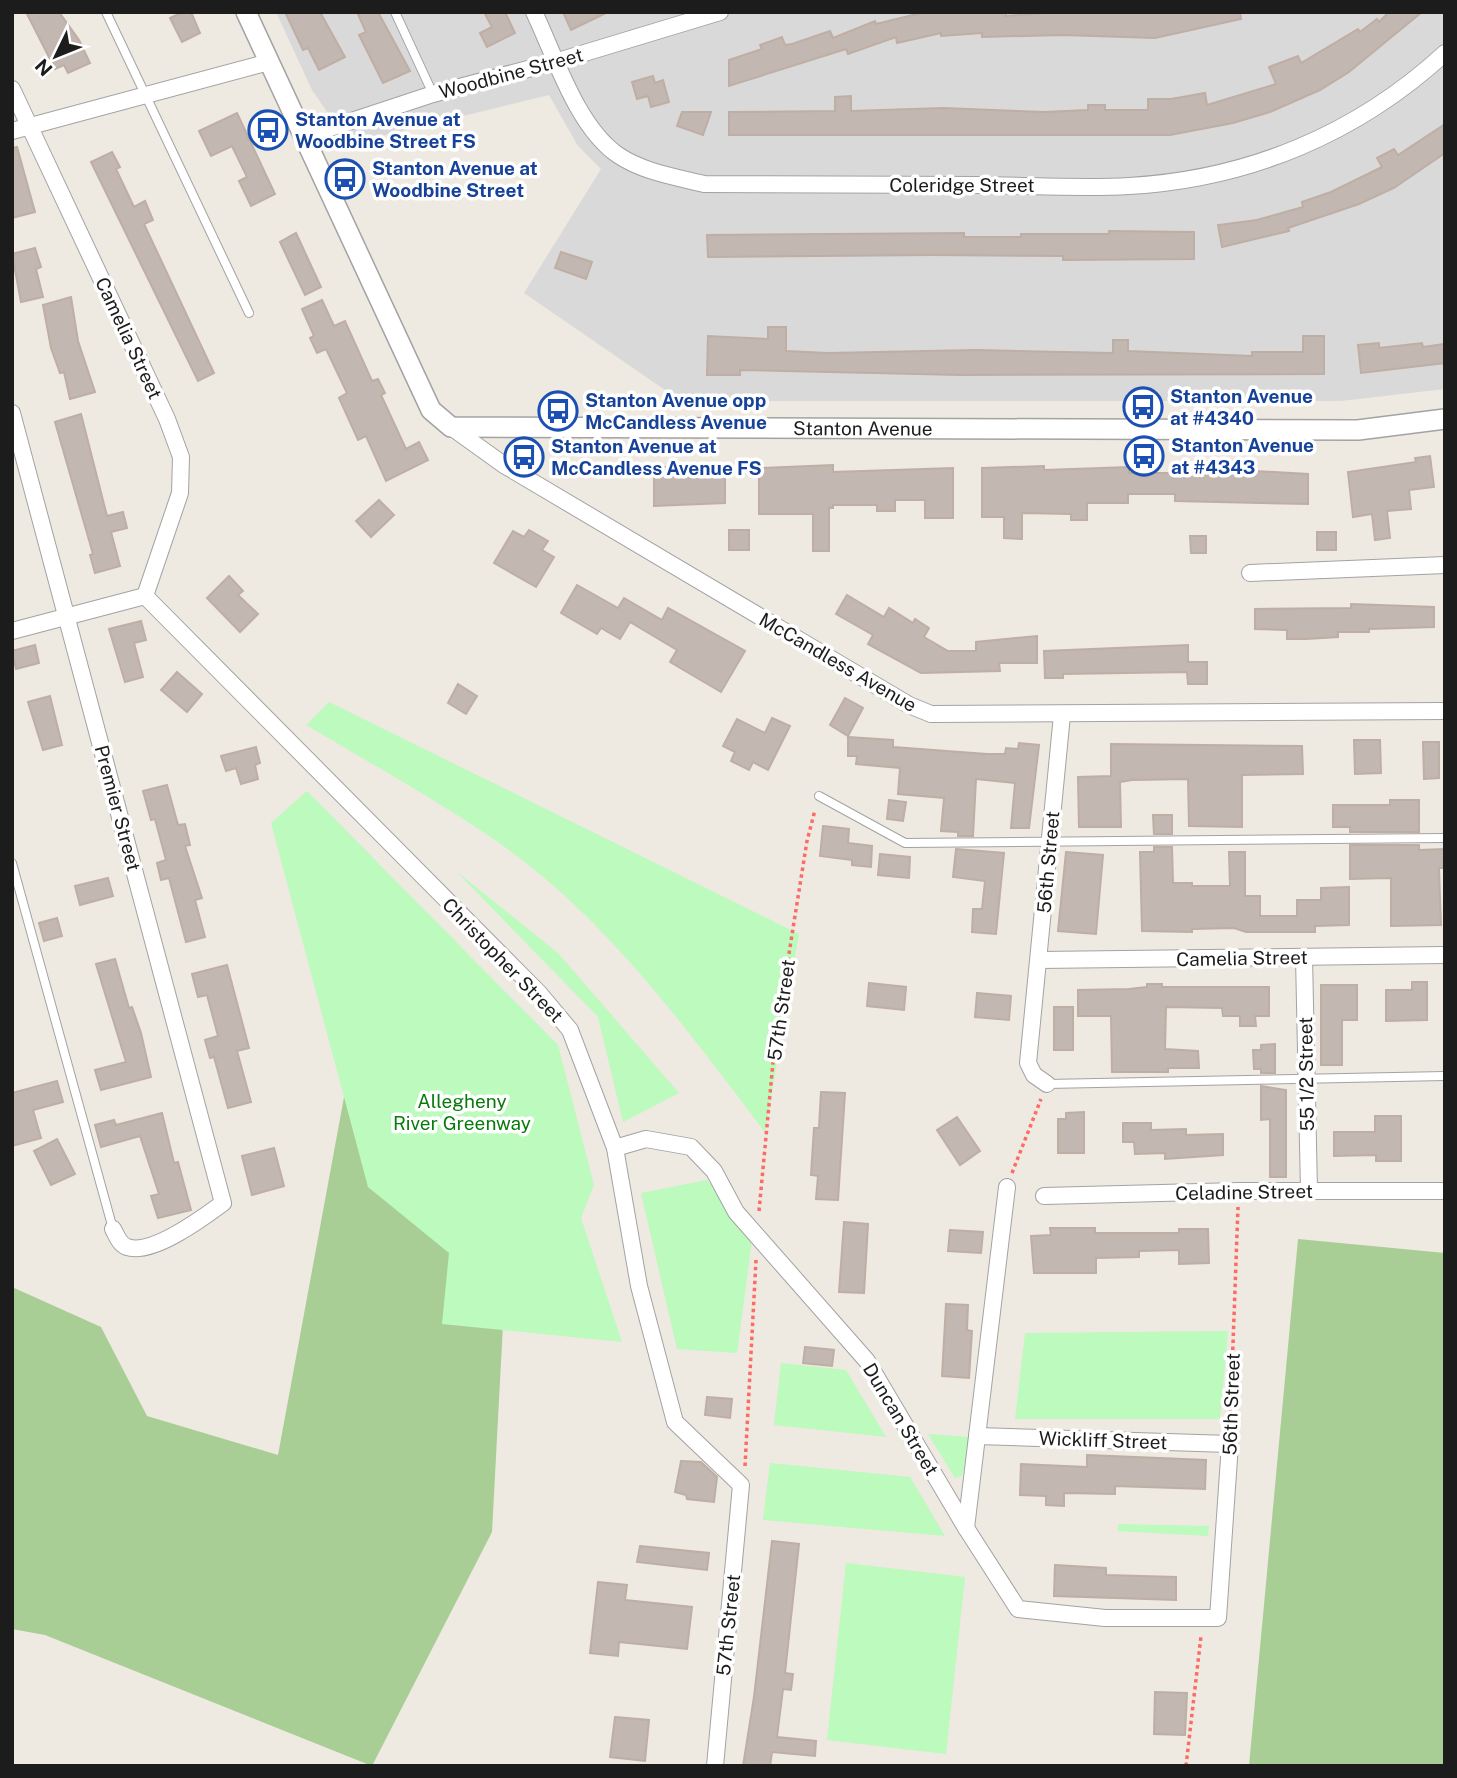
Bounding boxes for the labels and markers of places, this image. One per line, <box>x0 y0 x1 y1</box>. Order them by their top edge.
place label: Stanton Avenue at Woodbine Street FS <box>295 108 476 152</box>
bus stop icon: Stanton Avenue at Woodbine Street FS <box>247 109 289 151</box>
place label: Stanton Avenue at Woodbine Street <box>372 157 538 201</box>
bus stop icon: Stanton Avenue at Woodbine Street <box>324 158 366 200</box>
place label: Stanton Avenue at #4340 <box>1170 385 1313 429</box>
bus stop icon: Stanton Avenue at #4340 <box>1122 386 1164 428</box>
place label: Stanton Avenue opp McCandless Avenue <box>585 389 767 433</box>
bus stop icon: Stanton Avenue opp McCandless Avenue <box>537 390 579 432</box>
place label: Stanton Avenue at #4343 <box>1171 434 1314 478</box>
place label: Stanton Avenue at McCandless Avenue FS <box>551 435 762 479</box>
bus stop icon: Stanton Avenue at #4343 <box>1123 435 1165 477</box>
bus stop icon: Stanton Avenue at McCandless Avenue FS <box>503 436 545 478</box>

